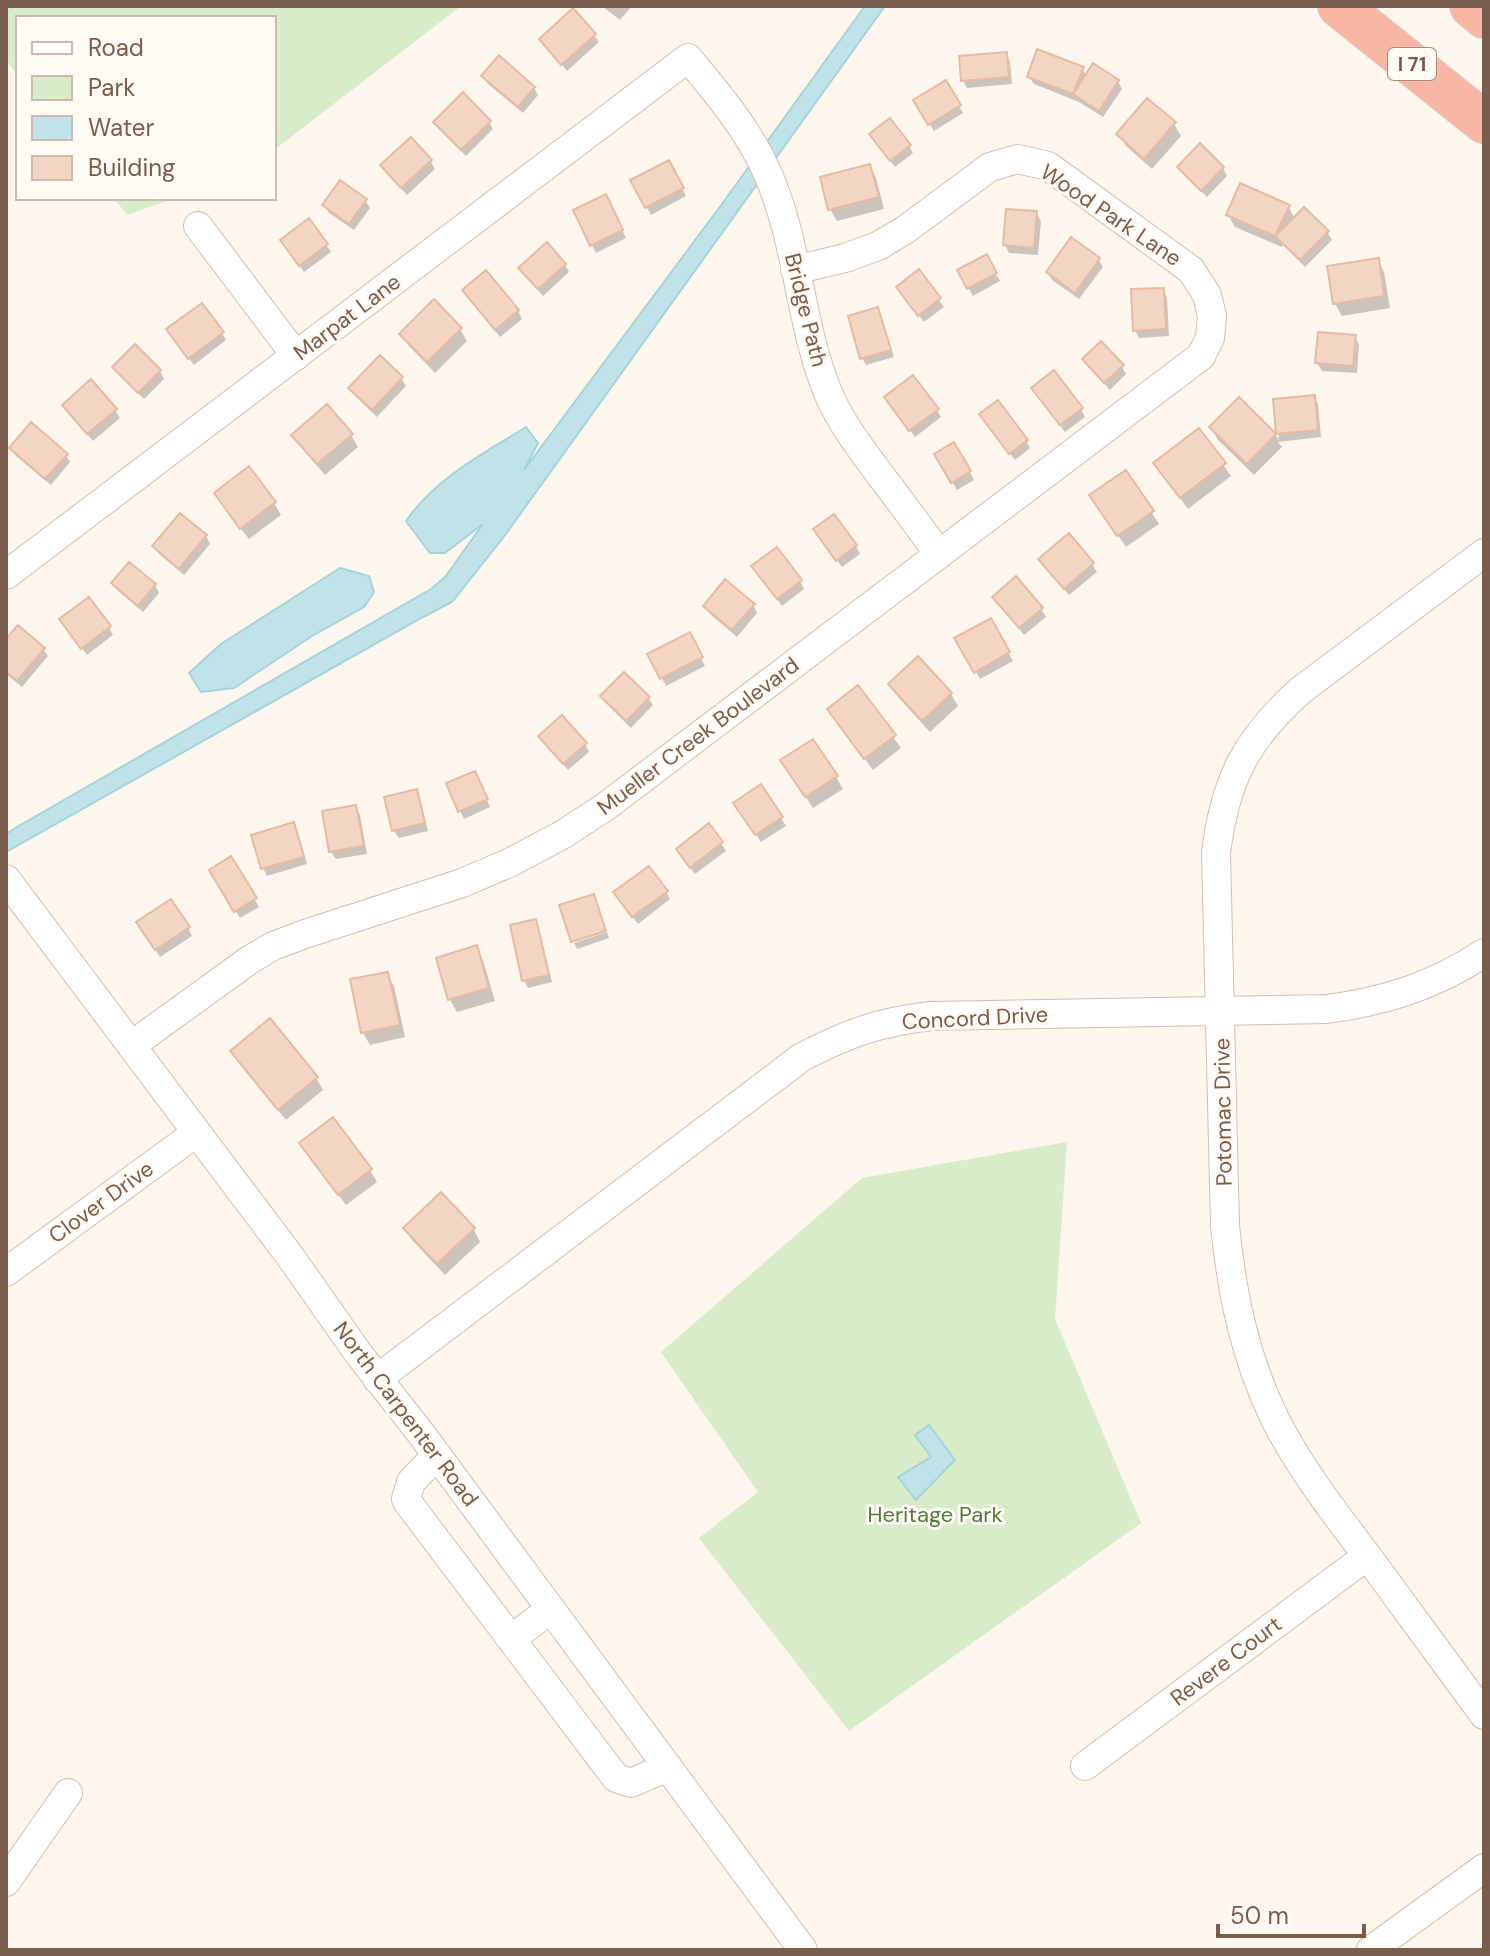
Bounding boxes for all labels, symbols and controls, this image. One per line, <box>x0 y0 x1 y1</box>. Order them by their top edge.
legend <box>16 16 276 200</box>
text: Road <box>88 32 144 63</box>
road number: I 71 <box>1388 48 1436 80</box>
text: Park <box>88 72 135 103</box>
text: Water <box>88 112 154 143</box>
text: Building <box>88 152 175 183</box>
street label: Wood Park Lane <box>1035 157 1187 273</box>
street label: Bridge Path <box>778 250 834 370</box>
street label: Marpat Lane <box>287 267 407 367</box>
street label: Mueller Creek Boulevard <box>591 650 805 822</box>
street label: Concord Drive <box>901 1000 1049 1036</box>
street label: Potomac Drive <box>1207 1038 1239 1186</box>
street label: Clover Drive <box>43 1154 159 1250</box>
street label: North Carpenter Road <box>327 1316 485 1512</box>
park label: Heritage Park <box>867 1500 1003 1529</box>
street label: Revere Court <box>1164 1610 1288 1712</box>
scale bar <box>1218 1888 1364 1938</box>
text: 50 m <box>1230 1900 1289 1931</box>

